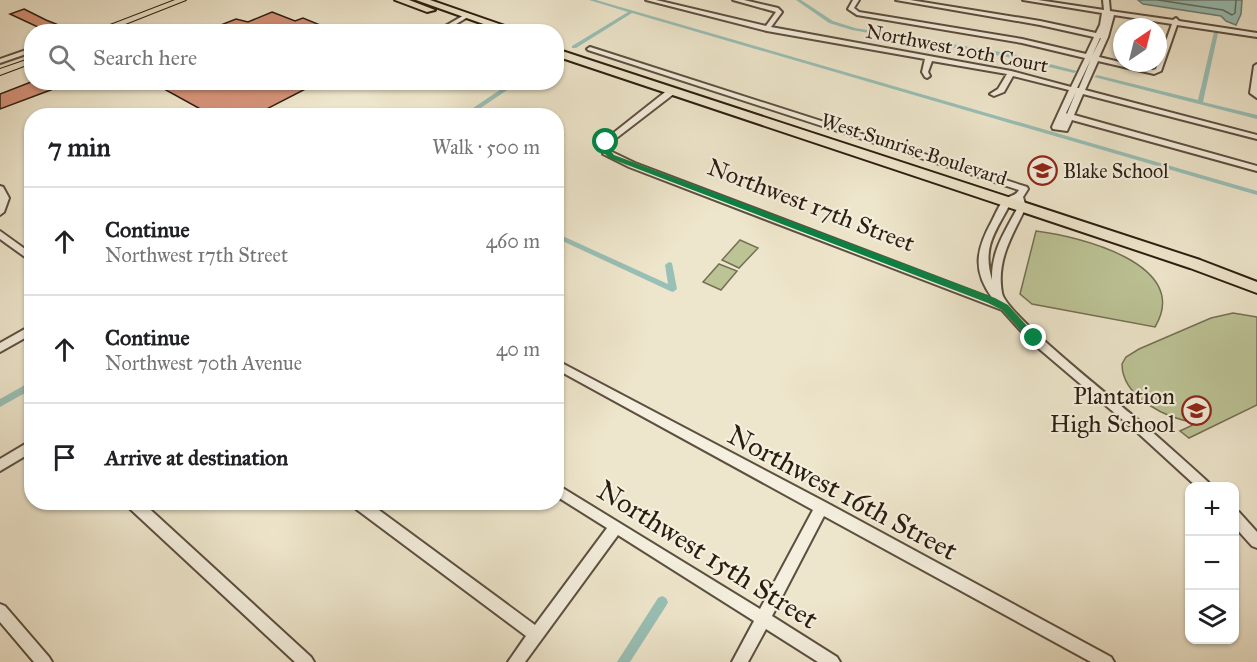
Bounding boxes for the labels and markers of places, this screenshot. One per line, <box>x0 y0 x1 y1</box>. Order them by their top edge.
school or university icon: Blake School <box>1026 155 1058 187</box>
place label: Blake School <box>1063 159 1169 183</box>
place label: Plantation High School <box>1050 381 1176 439</box>
school or university icon: Plantation High School <box>1180 394 1212 426</box>

